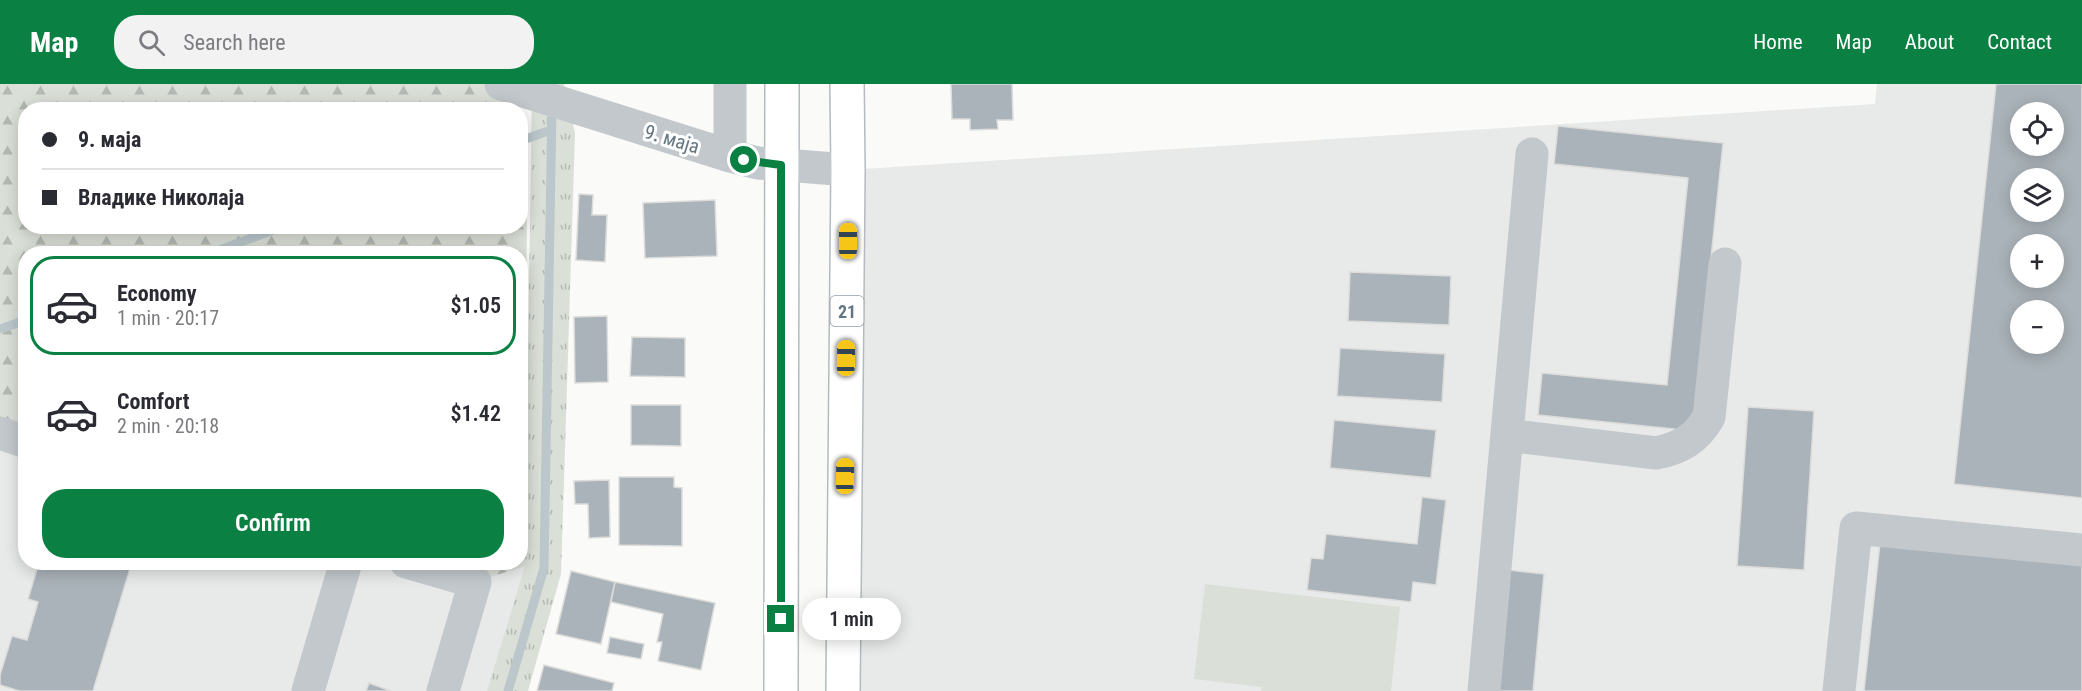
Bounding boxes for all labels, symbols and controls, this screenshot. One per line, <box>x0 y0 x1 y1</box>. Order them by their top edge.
search box <box>114 15 534 69</box>
text: Map <box>30 26 78 59</box>
icon: search <box>135 26 168 59</box>
text: Search here <box>183 30 286 55</box>
text: Home <box>1753 30 1803 54</box>
text: Map <box>1836 30 1872 54</box>
text: About <box>1905 30 1954 54</box>
text: Contact <box>1987 30 2052 54</box>
map controls <box>2010 102 2064 354</box>
button: locate <box>2010 102 2064 156</box>
street label: 9. маја <box>642 119 702 159</box>
text: 9. маја <box>78 127 141 152</box>
route start <box>730 146 757 173</box>
button: layers <box>2010 168 2064 222</box>
text: Владике Николаја <box>78 185 244 210</box>
car <box>839 223 857 259</box>
button: + <box>2010 234 2064 288</box>
icon: car <box>45 279 99 333</box>
text: Economy <box>117 281 197 306</box>
text: $1.05 <box>450 293 501 318</box>
road number: 21 <box>830 296 864 326</box>
button: − <box>2010 300 2064 354</box>
text: 1 min · 20:17 <box>117 306 219 330</box>
car <box>837 340 855 376</box>
icon: car <box>45 387 99 441</box>
text: Comfort <box>117 389 190 414</box>
text: $1.42 <box>450 401 501 426</box>
text: 2 min · 20:18 <box>117 414 219 438</box>
car <box>836 458 854 494</box>
button: Confirm <box>42 489 504 558</box>
callout: 1 min <box>802 598 901 640</box>
route end <box>767 605 794 632</box>
text: 1 min <box>829 607 874 631</box>

